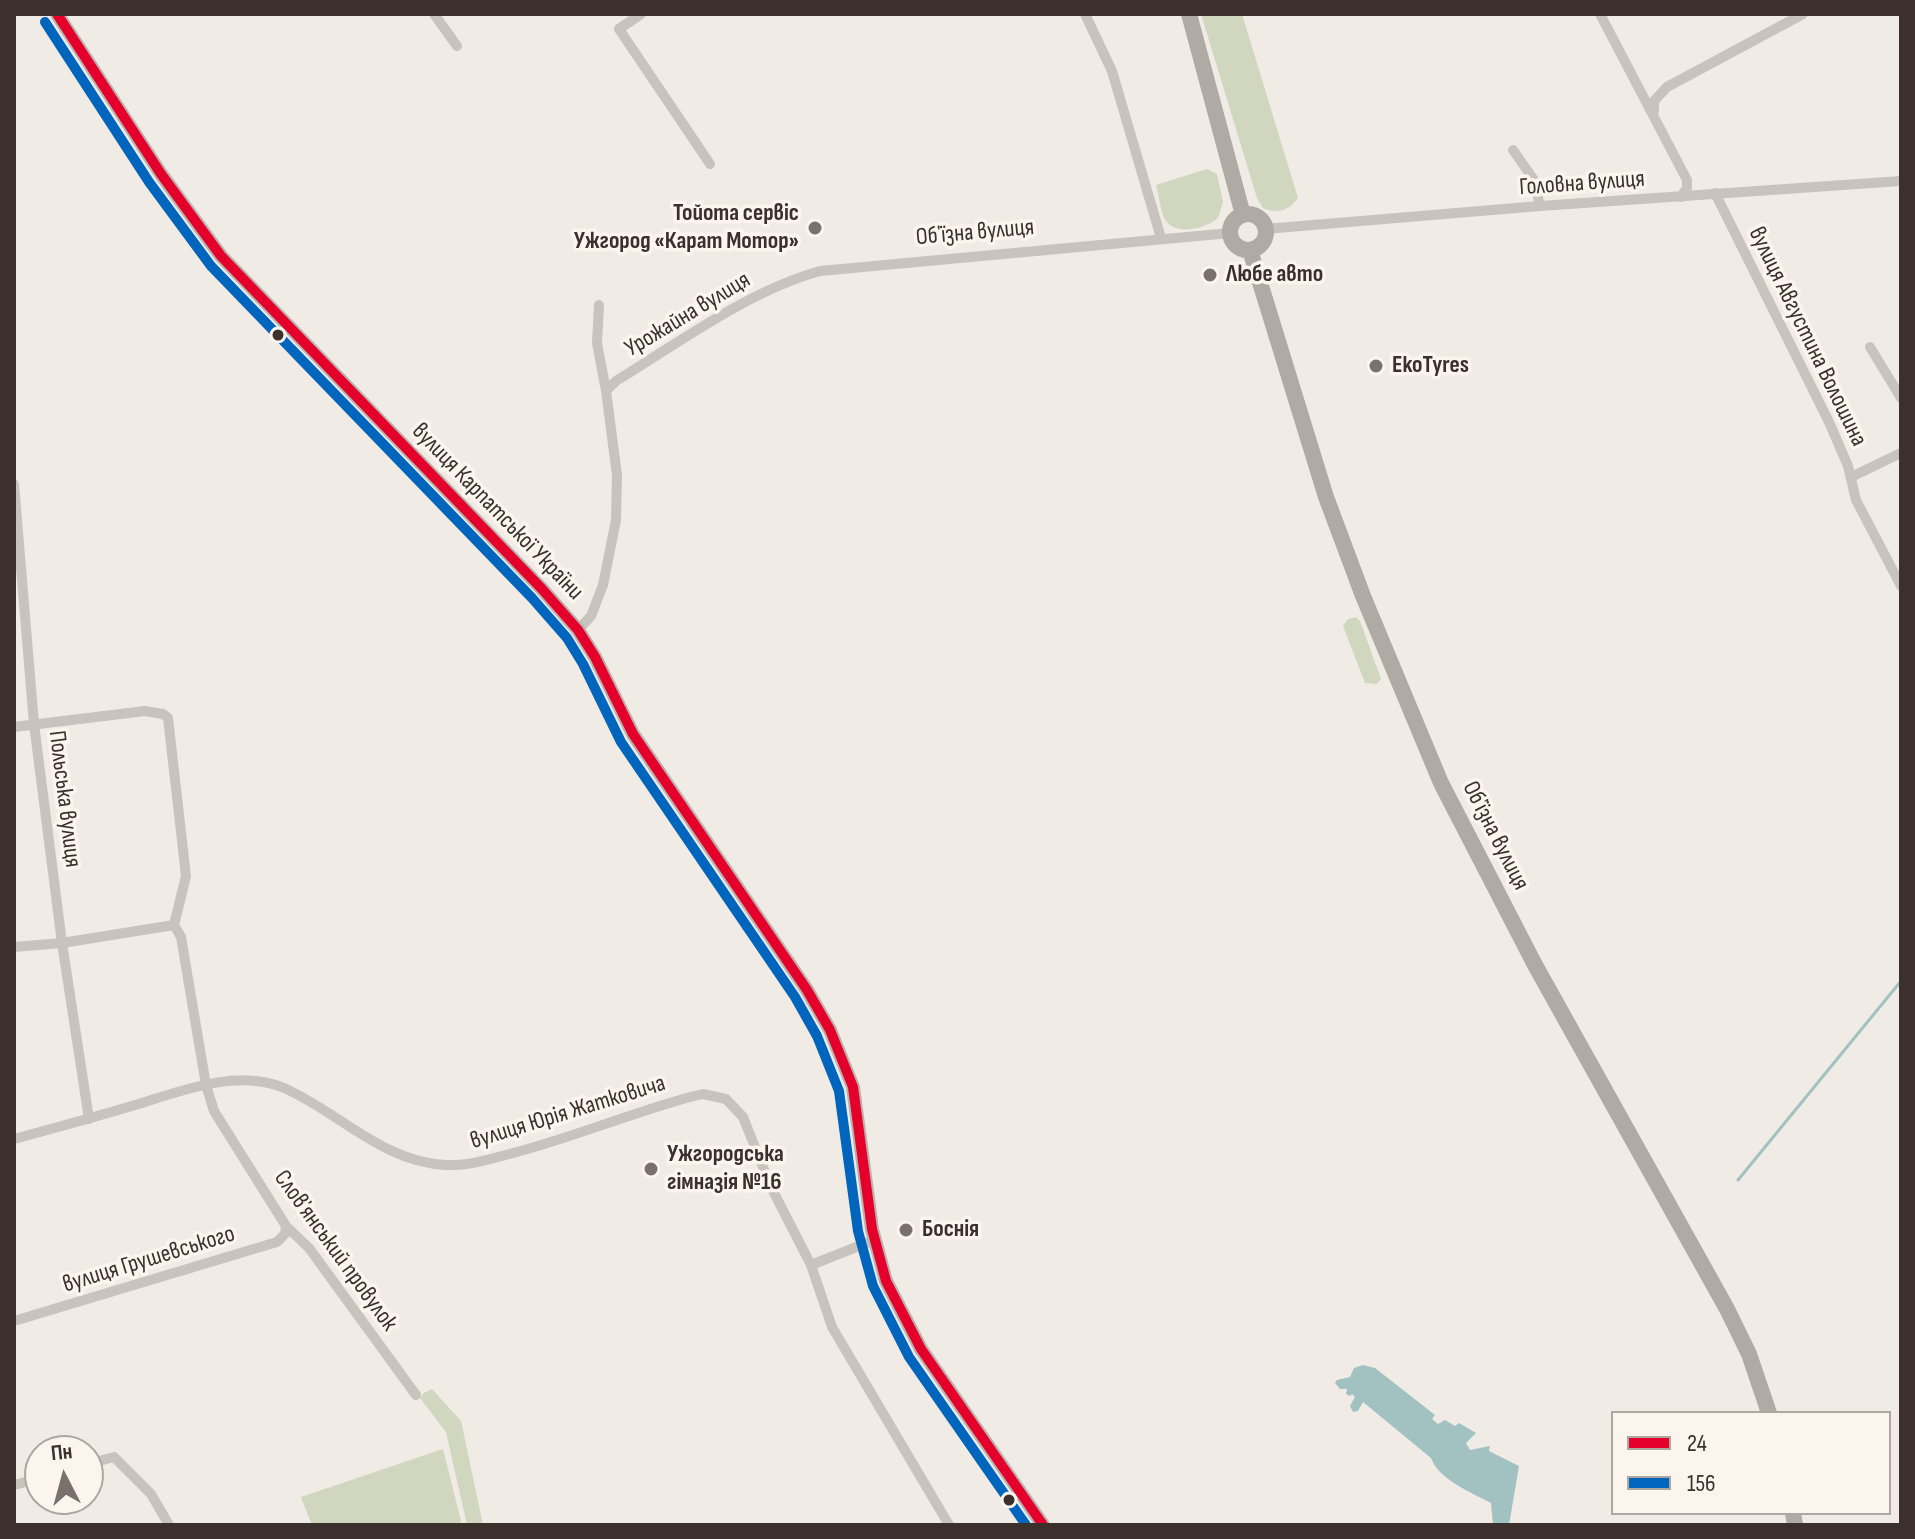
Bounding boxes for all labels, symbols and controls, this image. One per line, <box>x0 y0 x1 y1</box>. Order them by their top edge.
street label: Головна вулиця <box>1518 165 1646 203</box>
place label: Тойота сервіс Ужгород «Карат Мотор» <box>574 200 799 256</box>
street label: Обʼїзна вулиця <box>915 213 1035 253</box>
marker: Тойота сервіс Ужгород «Карат Мотор» <box>806 219 824 237</box>
street label: вулиця Августина Волошина <box>1741 223 1873 451</box>
place label: Любе авто <box>1226 261 1323 289</box>
street label: Урожайна вулиця <box>620 266 756 364</box>
marker: Любе авто <box>1201 266 1219 284</box>
unlabelled marker <box>270 327 286 343</box>
place label: EkoTyres <box>1392 352 1469 380</box>
marker: EkoTyres <box>1367 357 1385 375</box>
street label: вулиця Карпатської України <box>405 418 589 606</box>
street label: Польська вулиця <box>41 729 87 869</box>
street label: Обʼїзна вулиця <box>1455 777 1535 895</box>
street label: вулиця Юрія Жатковича <box>467 1070 669 1156</box>
place label: Ужгородська гімназія №16 <box>667 1141 784 1197</box>
marker: Ужгородська гімназія №16 <box>642 1160 660 1178</box>
street label: Словʼянський провулок <box>267 1165 403 1337</box>
place label: Боснія <box>922 1216 979 1244</box>
street label: вулиця Грушевського <box>60 1220 238 1300</box>
marker: Боснія <box>897 1221 915 1239</box>
legend <box>1611 1411 1891 1515</box>
text: 24 <box>1687 1429 1707 1458</box>
north arrow <box>24 1435 104 1515</box>
text: Пн <box>50 1438 74 1467</box>
text: 156 <box>1687 1469 1716 1498</box>
unlabelled marker <box>1001 1492 1017 1508</box>

